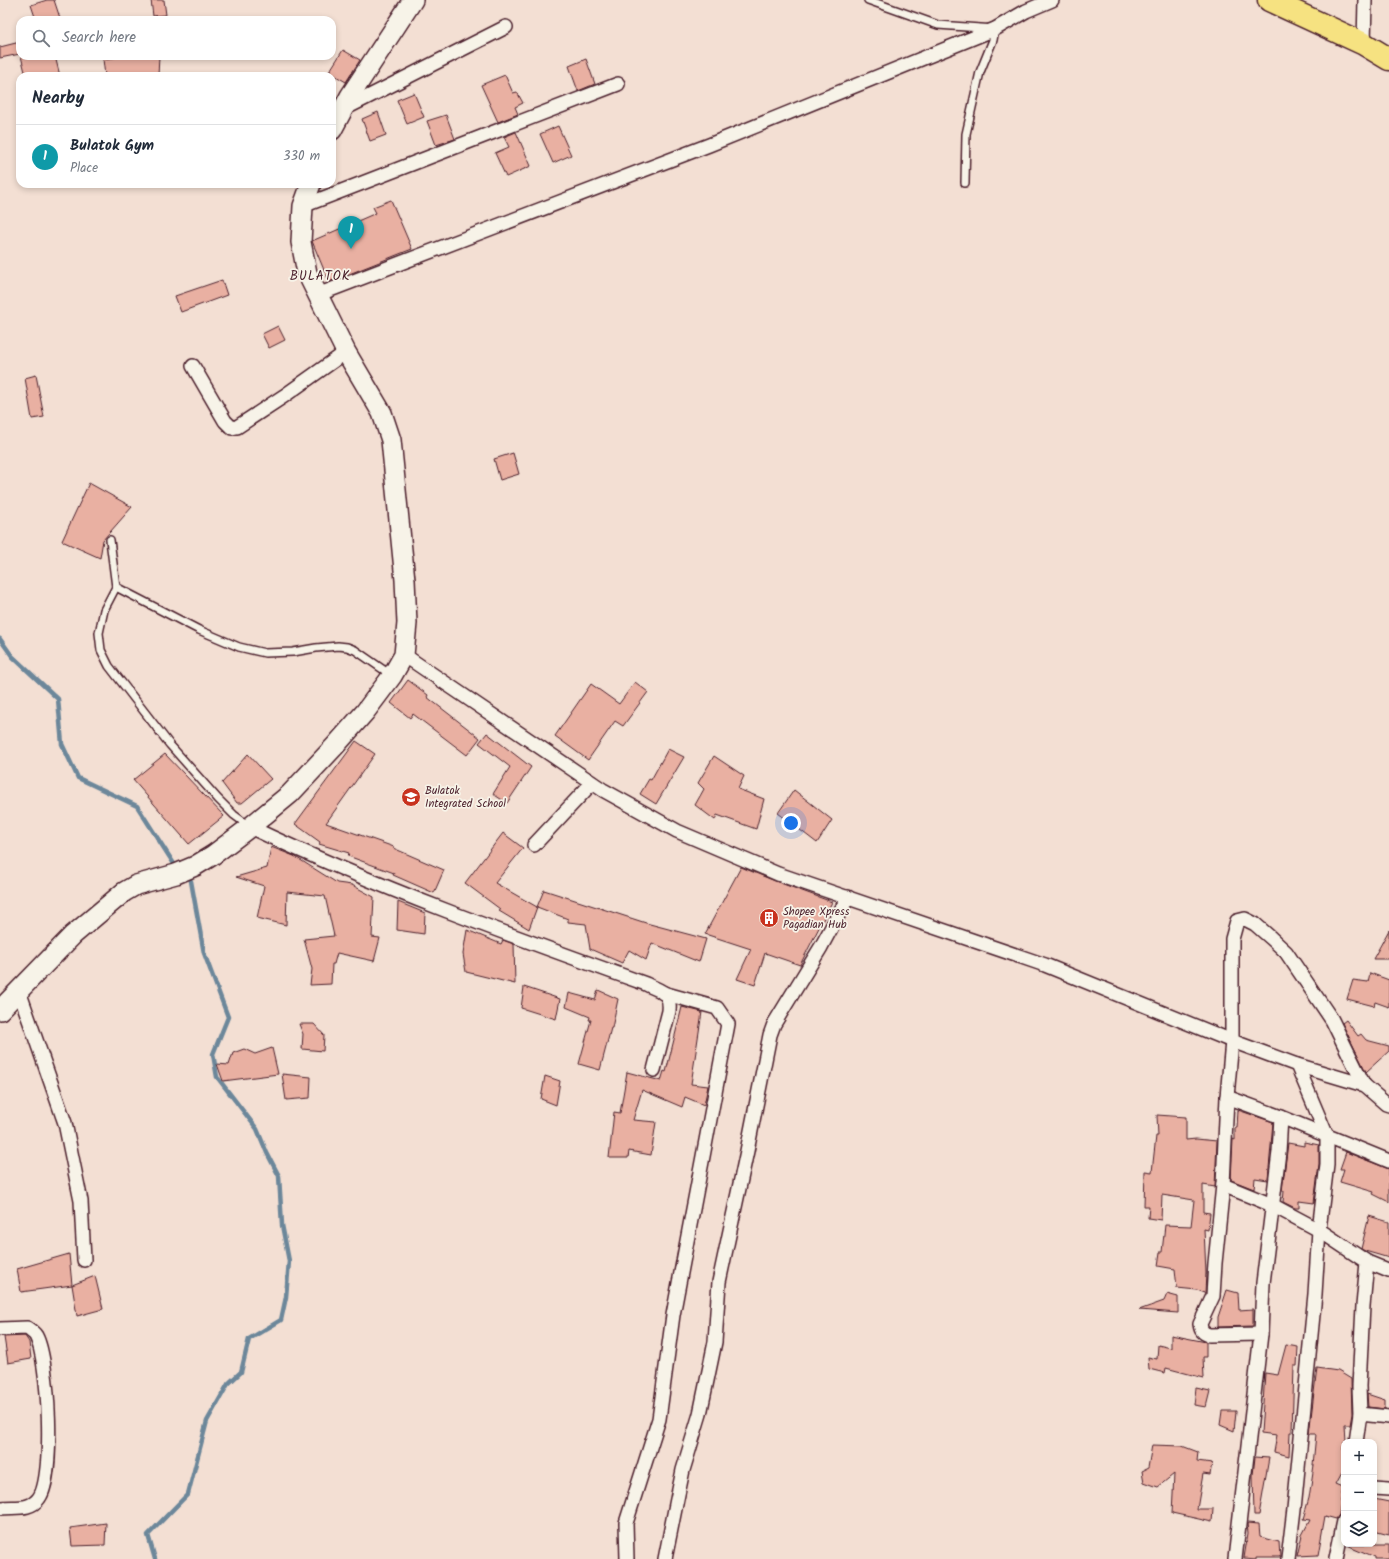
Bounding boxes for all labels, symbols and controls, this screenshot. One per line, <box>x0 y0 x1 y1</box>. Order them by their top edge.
search box <box>16 16 336 60</box>
text: Search here <box>62 26 136 50</box>
icon: search <box>30 27 52 49</box>
text: Nearby <box>32 85 84 112</box>
text: Bulatok Gym <box>70 134 154 158</box>
text: 1 <box>43 146 47 167</box>
text: 330 m <box>283 146 320 167</box>
text: Place <box>70 158 98 179</box>
pin: 1 <box>338 216 364 249</box>
district label: BULATOK <box>290 266 350 287</box>
place label: Bulatok Integrated School <box>425 782 506 813</box>
school or university icon: Bulatok Integrated School <box>400 786 422 808</box>
your location <box>781 813 801 833</box>
place label: Shopee Xpress Pagadian Hub <box>783 903 850 934</box>
building icon: Shopee Xpress Pagadian Hub <box>758 907 780 929</box>
map controls <box>1341 1439 1377 1547</box>
button: + <box>1341 1439 1377 1475</box>
button: − <box>1341 1475 1377 1511</box>
button: layers <box>1341 1511 1377 1547</box>

